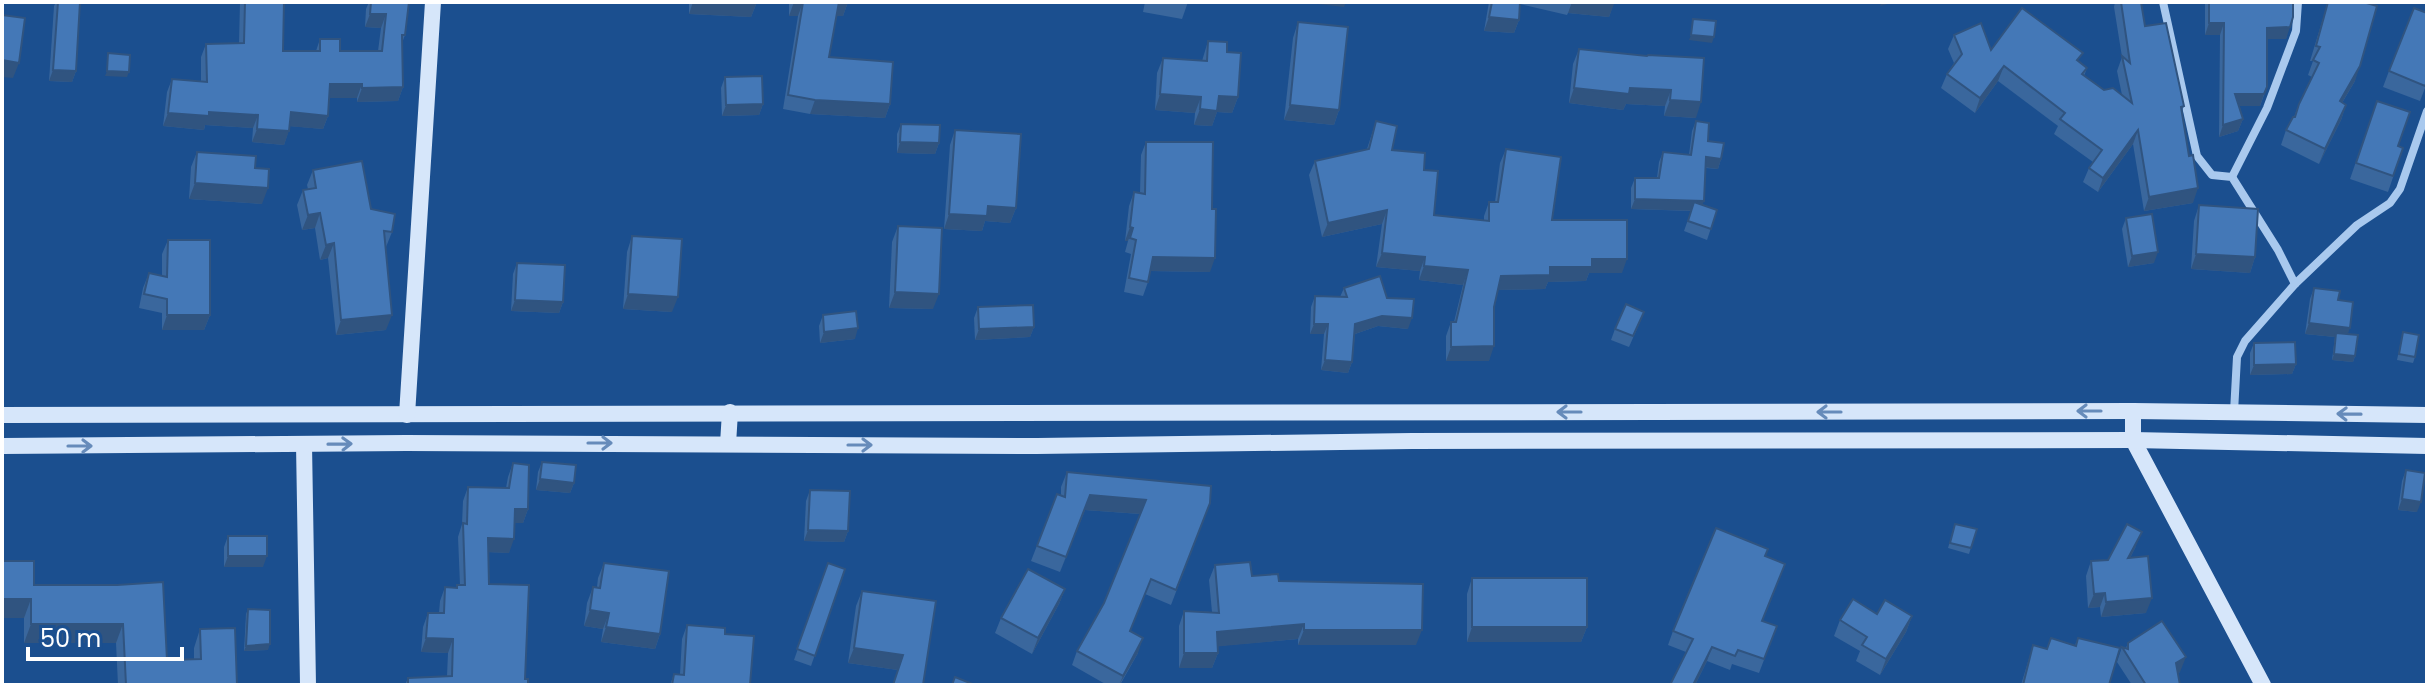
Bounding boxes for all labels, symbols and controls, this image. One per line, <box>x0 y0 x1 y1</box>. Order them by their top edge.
one-way arrow <box>2076 403 2103 419</box>
one-way arrow <box>1556 404 1583 420</box>
one-way arrow <box>1816 404 1843 420</box>
one-way arrow <box>2336 406 2363 422</box>
one-way arrow <box>586 435 613 451</box>
one-way arrow <box>326 436 353 451</box>
one-way arrow <box>846 437 873 452</box>
one-way arrow <box>66 438 93 454</box>
scale bar <box>28 611 182 661</box>
text: 50 m <box>40 622 101 655</box>

